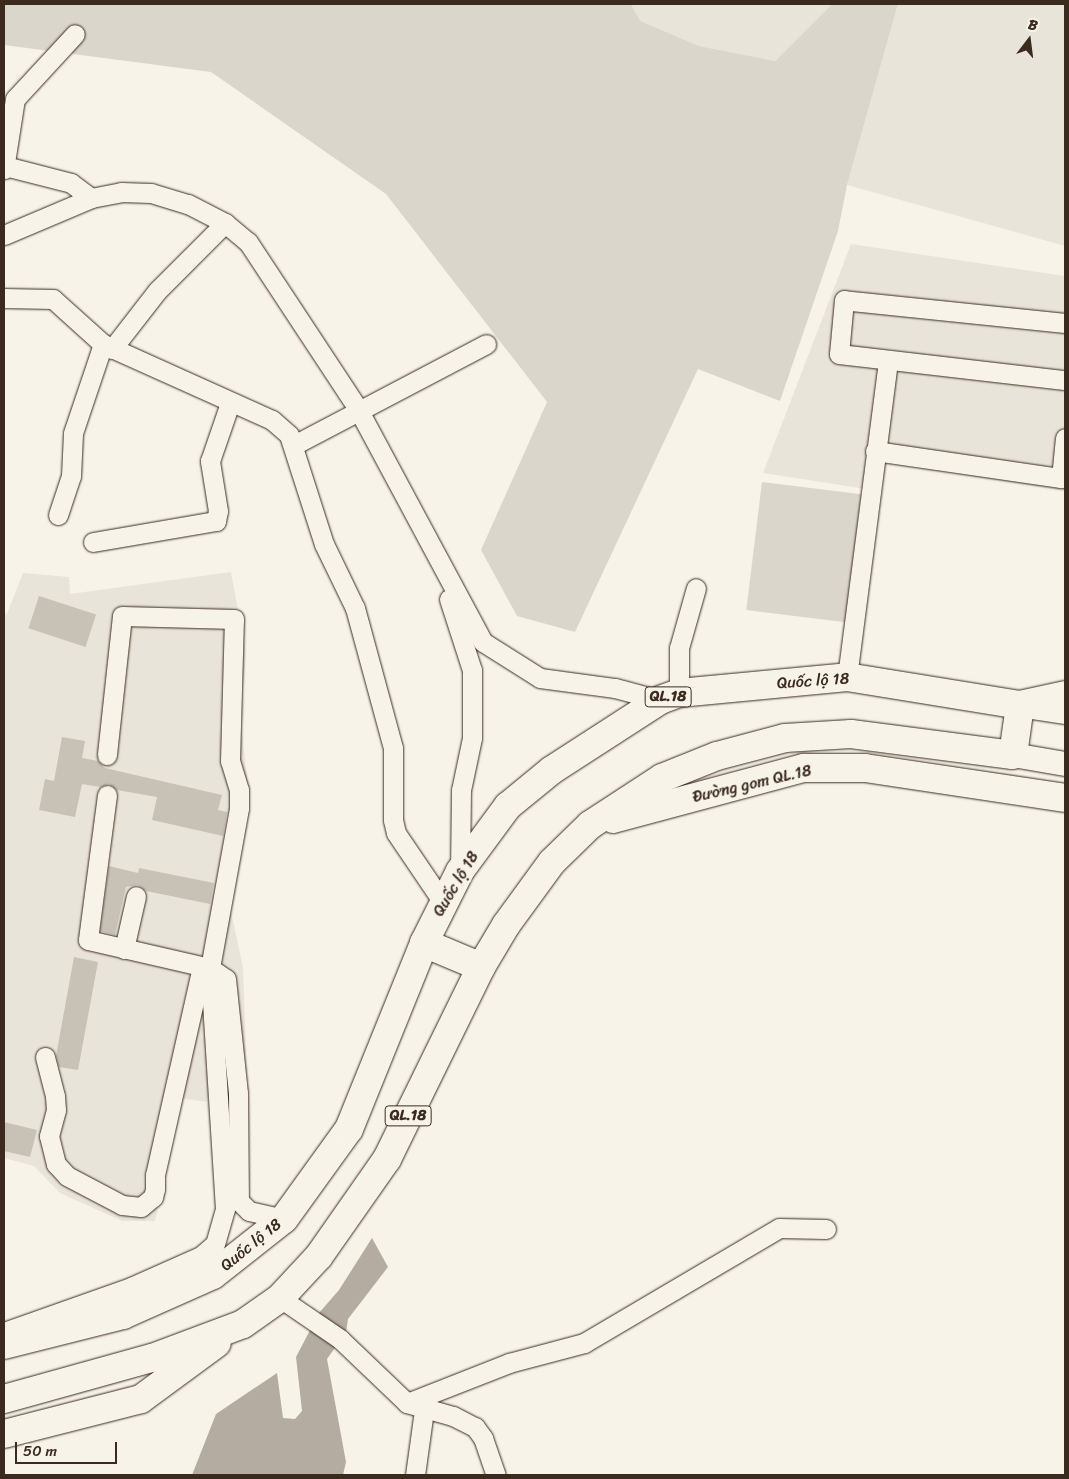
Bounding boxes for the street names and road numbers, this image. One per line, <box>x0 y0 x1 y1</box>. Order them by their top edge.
street label: Quốc lộ 18 <box>776 669 850 693</box>
road number: QL.18 <box>644 684 692 710</box>
street label: Đường gom QL.18 <box>691 761 813 807</box>
street label: Quốc lộ 18 <box>429 848 483 920</box>
road number: QL.18 <box>384 1104 432 1128</box>
street label: Quốc lộ 18 <box>217 1215 285 1275</box>

